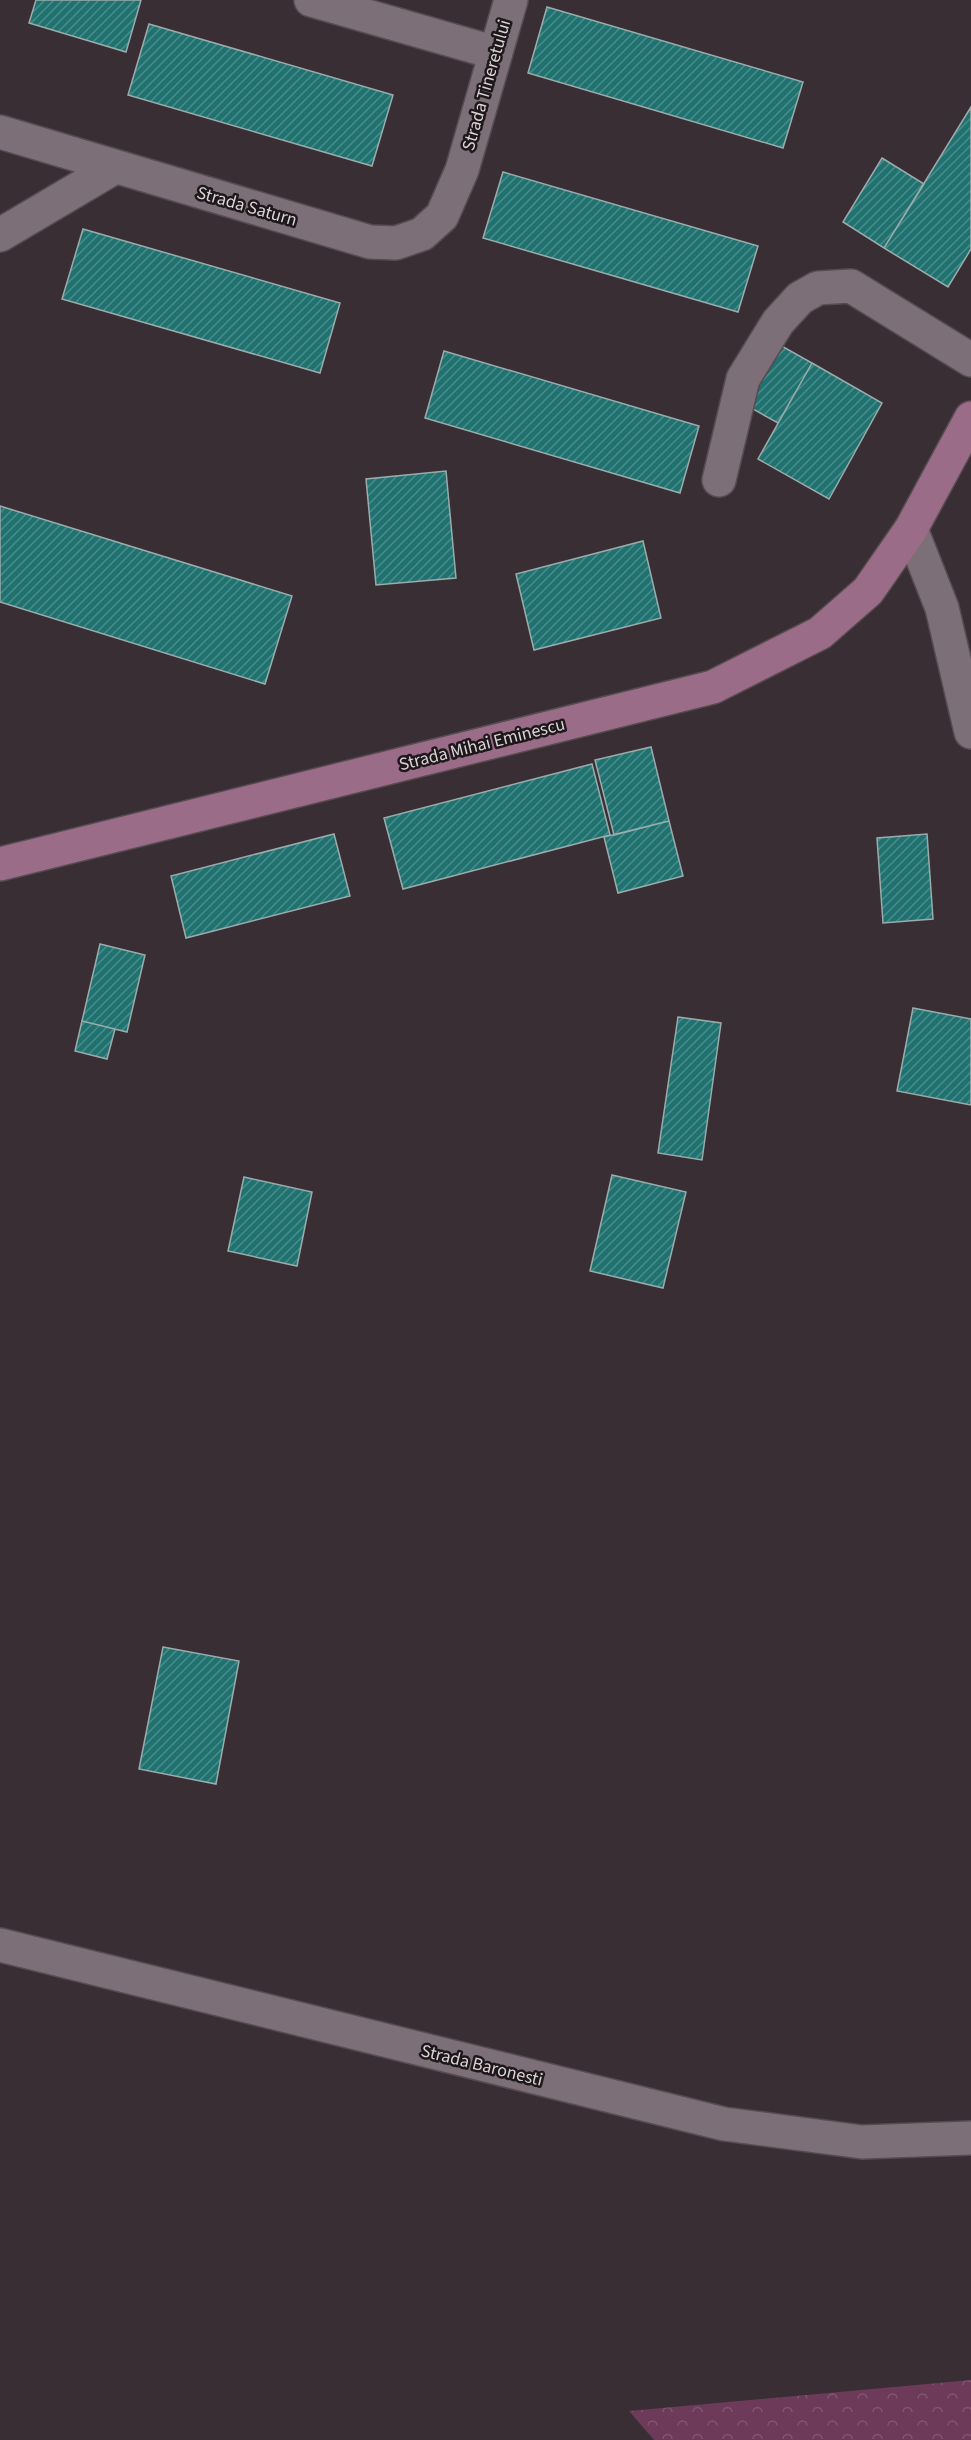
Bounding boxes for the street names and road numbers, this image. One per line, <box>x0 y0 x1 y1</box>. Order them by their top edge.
street label: Strada Tineretului <box>456 17 517 154</box>
street label: Strada Saturn <box>194 180 300 233</box>
street label: Strada Mihai Eminescu <box>396 712 568 777</box>
street label: Strada Baronesti <box>418 2038 545 2093</box>

